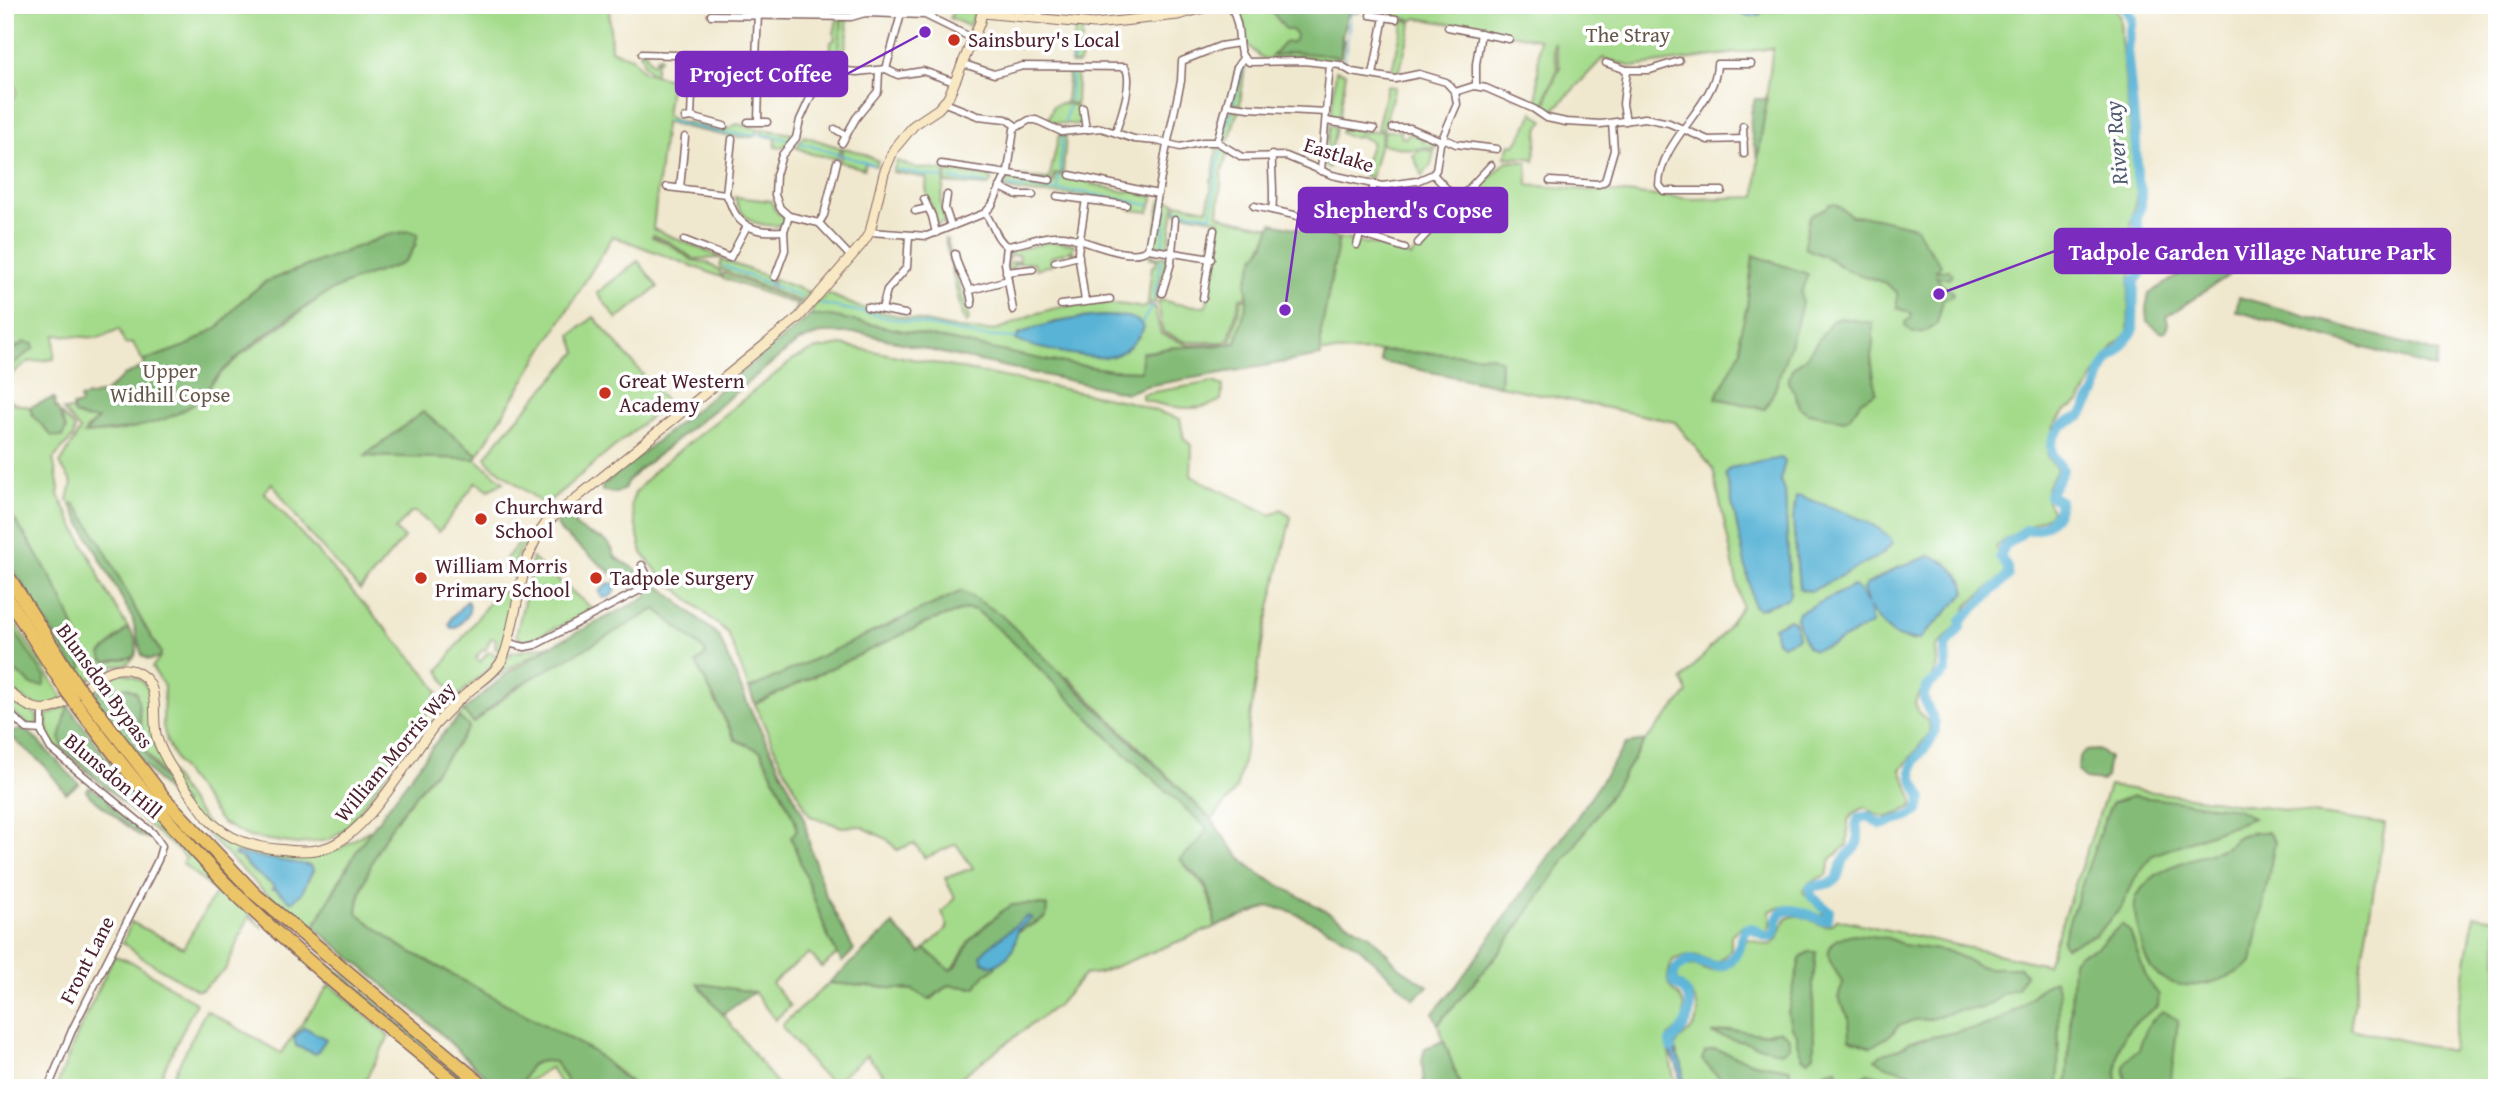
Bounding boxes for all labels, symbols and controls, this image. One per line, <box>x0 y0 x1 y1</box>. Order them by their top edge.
park label: The Stray <box>1586 19 1671 50</box>
place label: Sainsbury's Local <box>968 24 1120 55</box>
marker: Sainsbury's Local <box>946 32 962 48</box>
callout: Project Coffee <box>676 52 847 96</box>
text: Project Coffee <box>690 57 832 90</box>
water label: River Ray <box>2095 99 2136 188</box>
street label: Eastlake <box>1300 129 1378 180</box>
callout: Shepherd's Copse <box>1299 188 1507 232</box>
text: Shepherd's Copse <box>1313 193 1493 226</box>
callout: Tadpole Garden Village Nature Park <box>2055 229 2450 273</box>
text: Tadpole Garden Village Nature Park <box>2068 235 2437 268</box>
park label: Upper Widhill Copse <box>110 355 230 410</box>
place label: Great Western Academy <box>619 365 745 420</box>
marker: Great Western Academy <box>597 385 613 401</box>
place label: Churchward School <box>495 491 604 546</box>
marker: Churchward School <box>473 511 489 527</box>
place label: William Morris Primary School <box>435 550 570 605</box>
place label: Tadpole Surgery <box>610 562 755 593</box>
marker: William Morris Primary School <box>413 570 429 586</box>
marker: Tadpole Surgery <box>588 570 604 586</box>
street label: Blunsdon Bypass <box>49 617 161 755</box>
street label: William Morris Way <box>327 674 463 829</box>
street label: Blunsdon Hill <box>58 725 169 826</box>
street label: Front Lane <box>51 910 122 1009</box>

